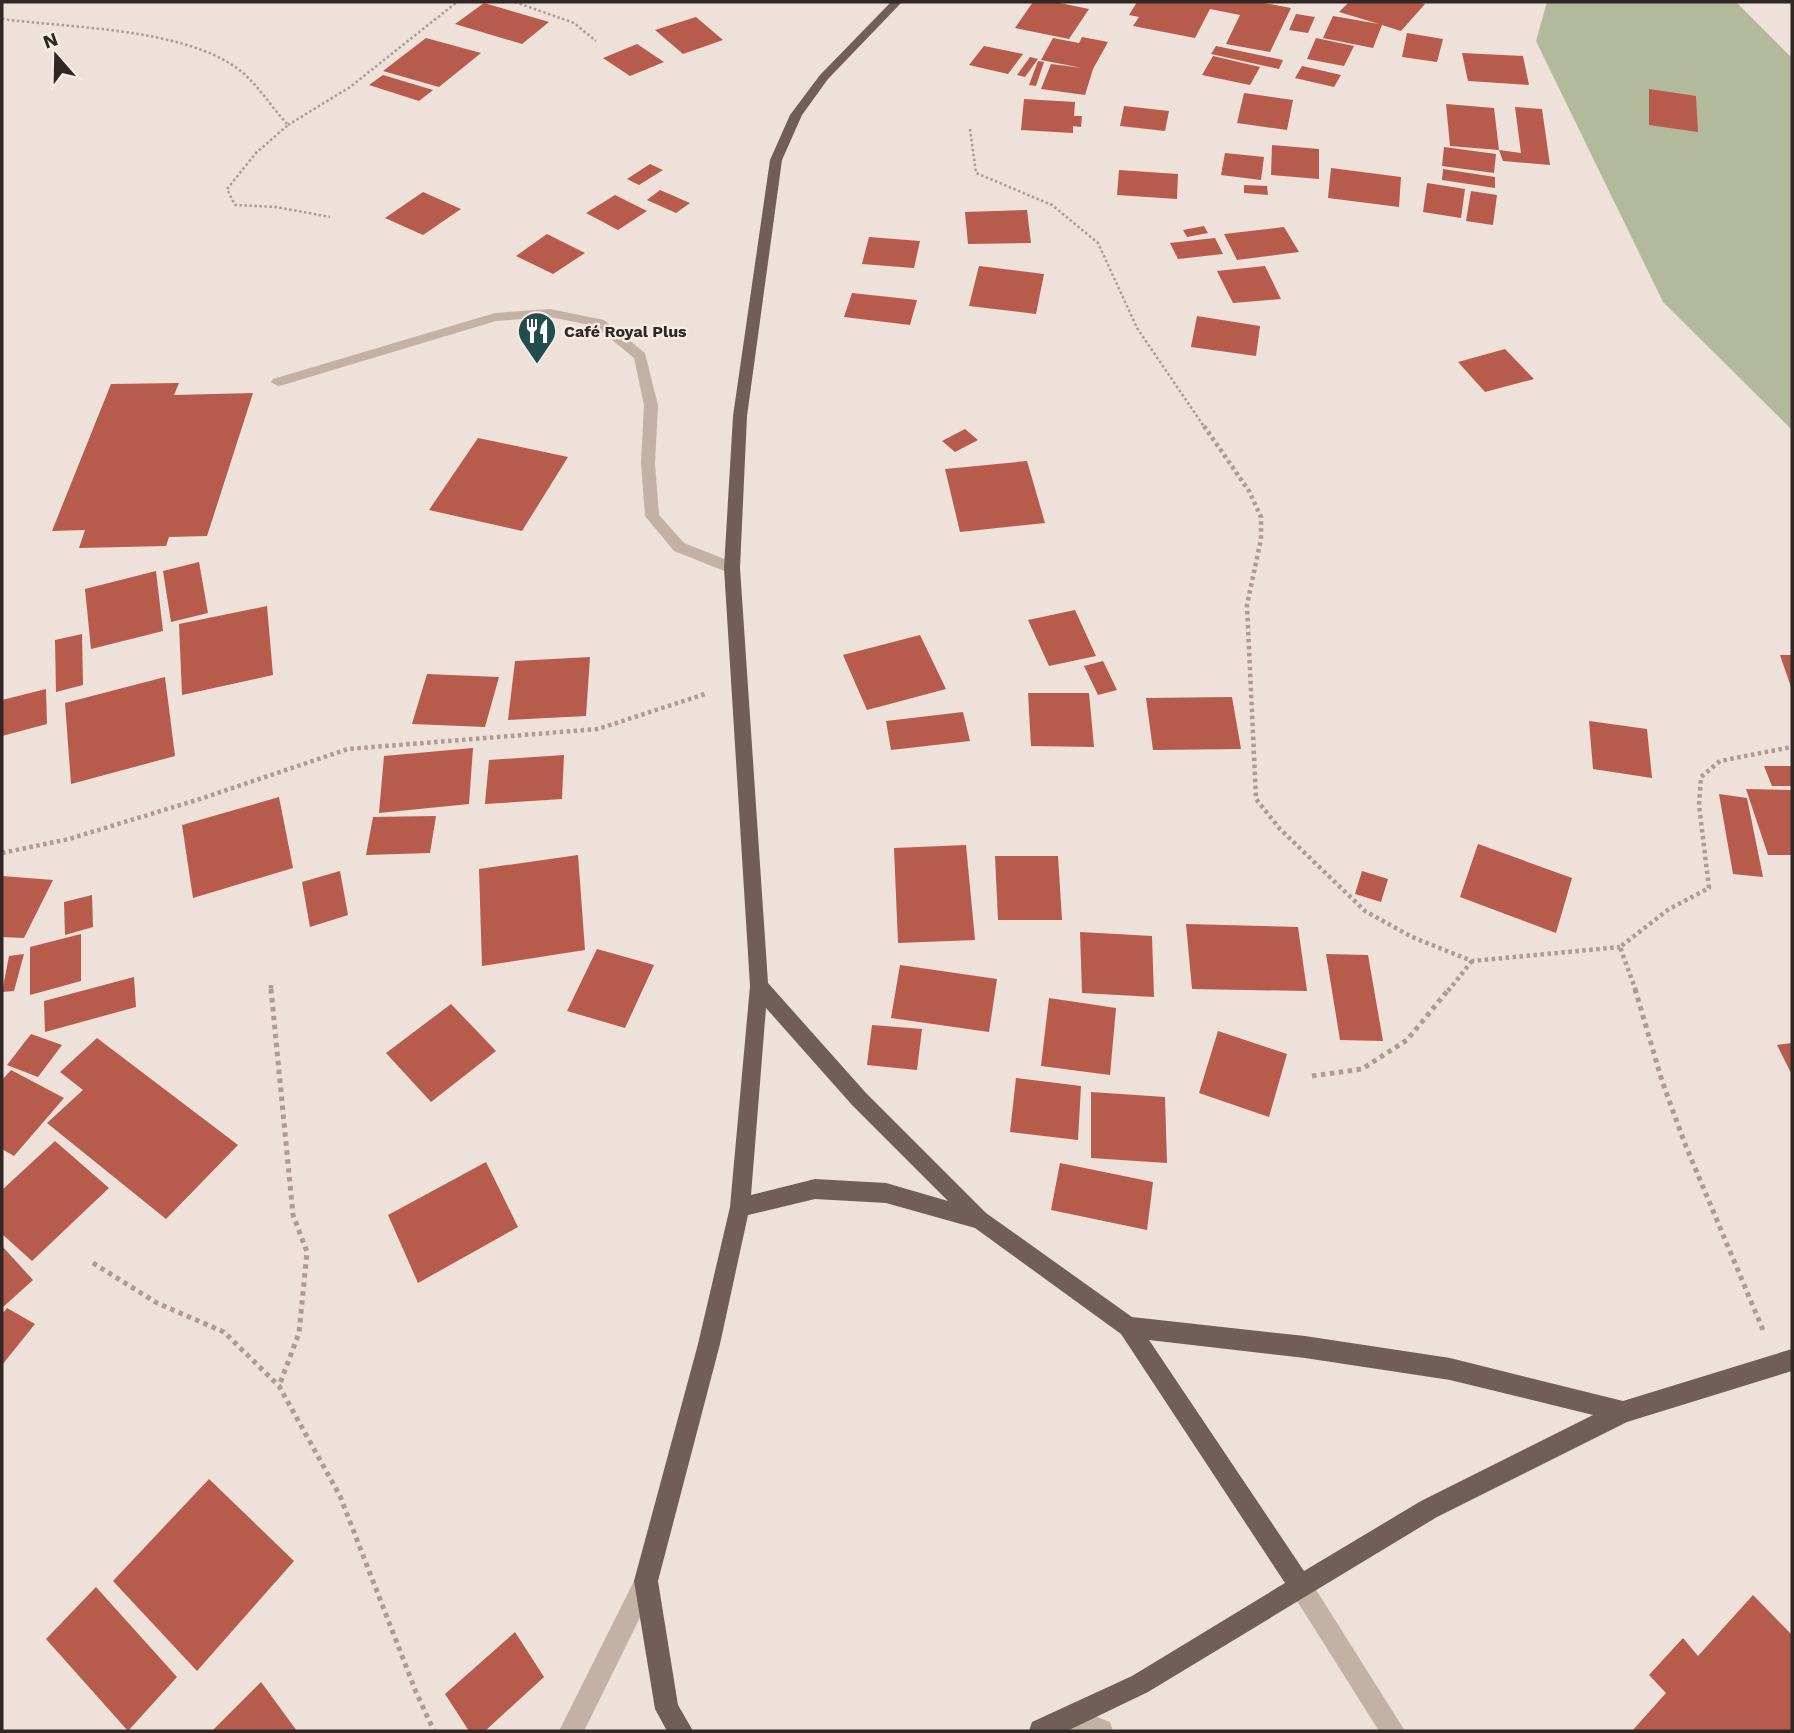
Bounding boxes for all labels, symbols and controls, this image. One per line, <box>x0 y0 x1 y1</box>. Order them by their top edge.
north arrow <box>21 21 91 91</box>
text: N <box>40 27 61 54</box>
restaurant icon: Café Royal Plus <box>516 310 558 365</box>
place label: Café Royal Plus <box>564 322 687 341</box>

